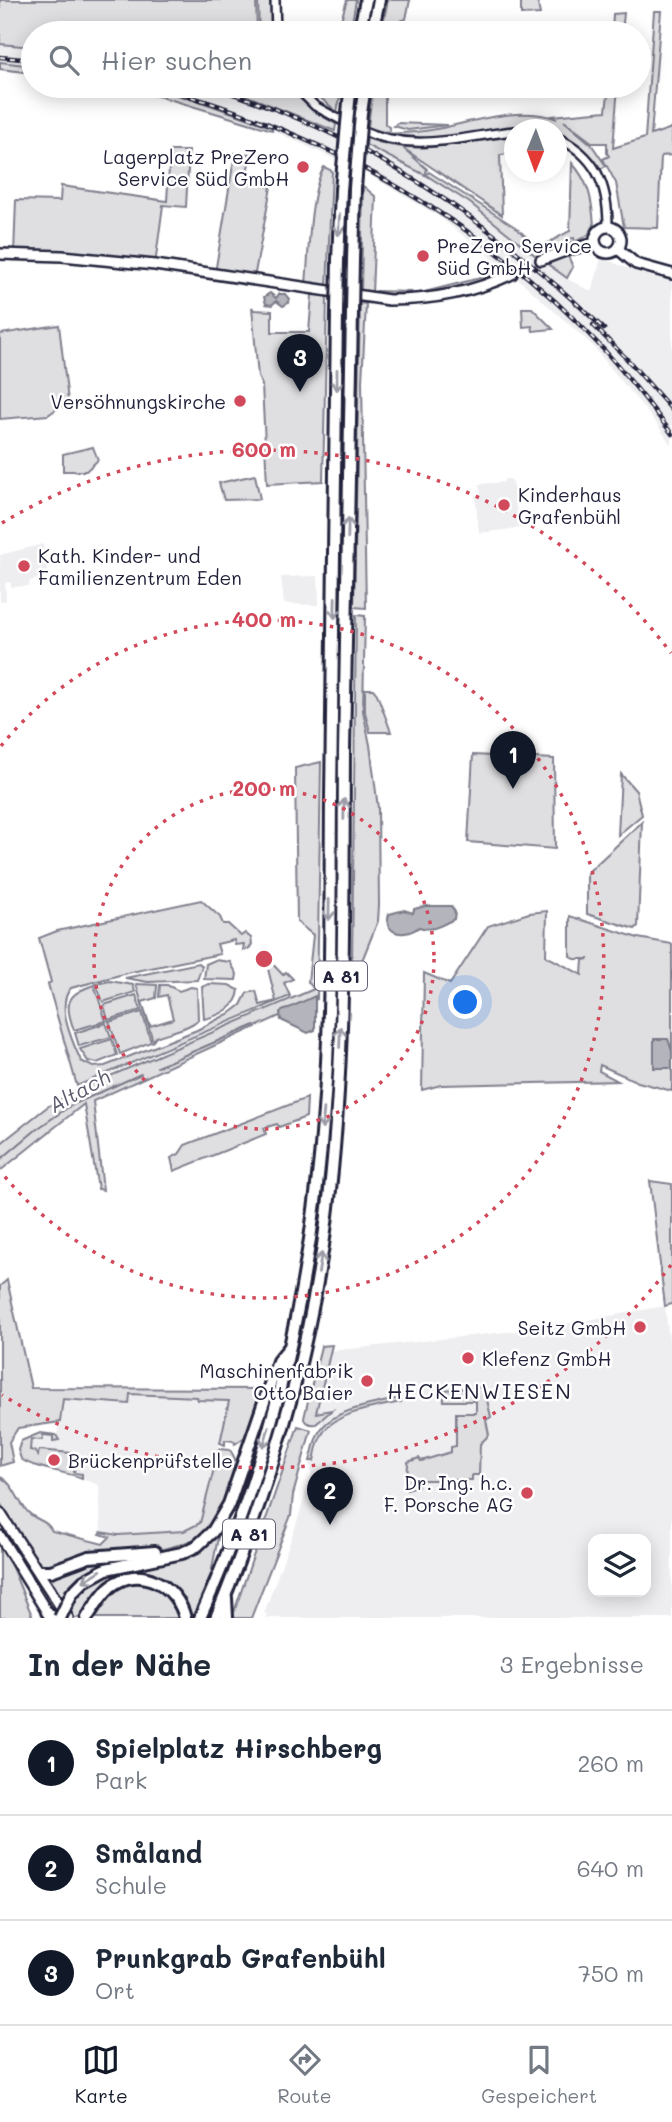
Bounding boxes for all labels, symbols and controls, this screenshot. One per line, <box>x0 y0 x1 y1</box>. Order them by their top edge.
search box <box>21 21 651 98</box>
icon: search <box>45 41 83 79</box>
text: Hier suchen <box>101 43 252 77</box>
north arrow <box>504 119 567 182</box>
place label: Lagerplatz PreZero Service Süd GmbH <box>103 144 289 191</box>
marker: Lagerplatz PreZero Service Süd GmbH <box>295 159 311 175</box>
one-way arrow <box>332 213 345 236</box>
place label: PreZero Service Süd GmbH <box>437 233 592 280</box>
marker: PreZero Service Süd GmbH <box>415 248 431 264</box>
pin: 3 <box>277 334 323 392</box>
one-way arrow <box>330 369 344 392</box>
place label: Versöhnungskirche <box>50 389 226 414</box>
marker: Versöhnungskirche <box>232 393 248 409</box>
text: 600 m <box>232 435 296 462</box>
place label: Kinderhaus Grafenbühl <box>518 482 621 529</box>
marker: Kinderhaus Grafenbühl <box>496 497 512 513</box>
one-way arrow <box>341 517 355 540</box>
place label: Kath. Kinder- und Familienzentrum Eden <box>38 543 242 590</box>
marker: Kath. Kinder- und Familienzentrum Eden <box>16 558 32 574</box>
one-way arrow <box>328 596 342 619</box>
text: 400 m <box>232 605 296 632</box>
pin: 1 <box>490 731 536 789</box>
text: 200 m <box>233 774 295 801</box>
one-way arrow <box>337 798 350 821</box>
one-way arrow <box>322 899 336 922</box>
centre of rings <box>252 947 276 971</box>
road number: A 81 <box>315 961 367 990</box>
your location <box>448 985 482 1019</box>
one-way arrow <box>334 1025 347 1048</box>
water label: Altach <box>43 1062 115 1118</box>
one-way arrow <box>316 1107 329 1130</box>
one-way arrow <box>314 1252 327 1275</box>
place label: Seitz GmbH <box>518 1315 626 1340</box>
marker: Seitz GmbH <box>632 1319 648 1335</box>
place label: Klefenz GmbH <box>482 1346 611 1371</box>
marker: Klefenz GmbH <box>460 1350 476 1366</box>
place label: Maschinenfabrik Otto Baier <box>199 1358 353 1405</box>
marker: Maschinenfabrik Otto Baier <box>359 1373 375 1389</box>
district label: HECKENWIESEN <box>387 1377 573 1404</box>
one-way arrow <box>258 1426 271 1448</box>
place label: Brückenprüfstelle <box>68 1448 233 1473</box>
marker: Brückenprüfstelle <box>46 1452 62 1468</box>
pin: 2 <box>307 1467 353 1525</box>
place label: Dr. Ing. h.c. F. Porsche AG <box>384 1470 513 1517</box>
marker: Dr. Ing. h.c. F. Porsche AG <box>519 1485 535 1501</box>
road number: A 81 <box>223 1520 275 1548</box>
map controls <box>588 1534 651 1597</box>
button: layers <box>588 1534 651 1597</box>
one-way arrow <box>83 1569 102 1584</box>
text: In der Nähe <box>28 1644 211 1684</box>
text: 3 Ergebnisse <box>500 1649 644 1679</box>
text: Spielplatz Hirschberg <box>95 1731 382 1765</box>
text: 1 <box>46 1748 56 1778</box>
text: 260 m <box>577 1748 644 1778</box>
text: Park <box>95 1765 147 1795</box>
text: Småland <box>95 1836 202 1870</box>
text: 2 <box>45 1853 57 1883</box>
text: 640 m <box>577 1853 644 1883</box>
text: Schule <box>95 1870 167 1900</box>
text: Prunkgrab Grafenbühl <box>95 1941 386 1975</box>
text: 3 <box>44 1958 58 1988</box>
text: 750 m <box>578 1958 644 1988</box>
text: Ort <box>95 1975 135 2005</box>
tab: Karte <box>75 2041 128 2108</box>
tab: Route <box>278 2041 332 2108</box>
tab: Gespeichert <box>481 2041 597 2108</box>

